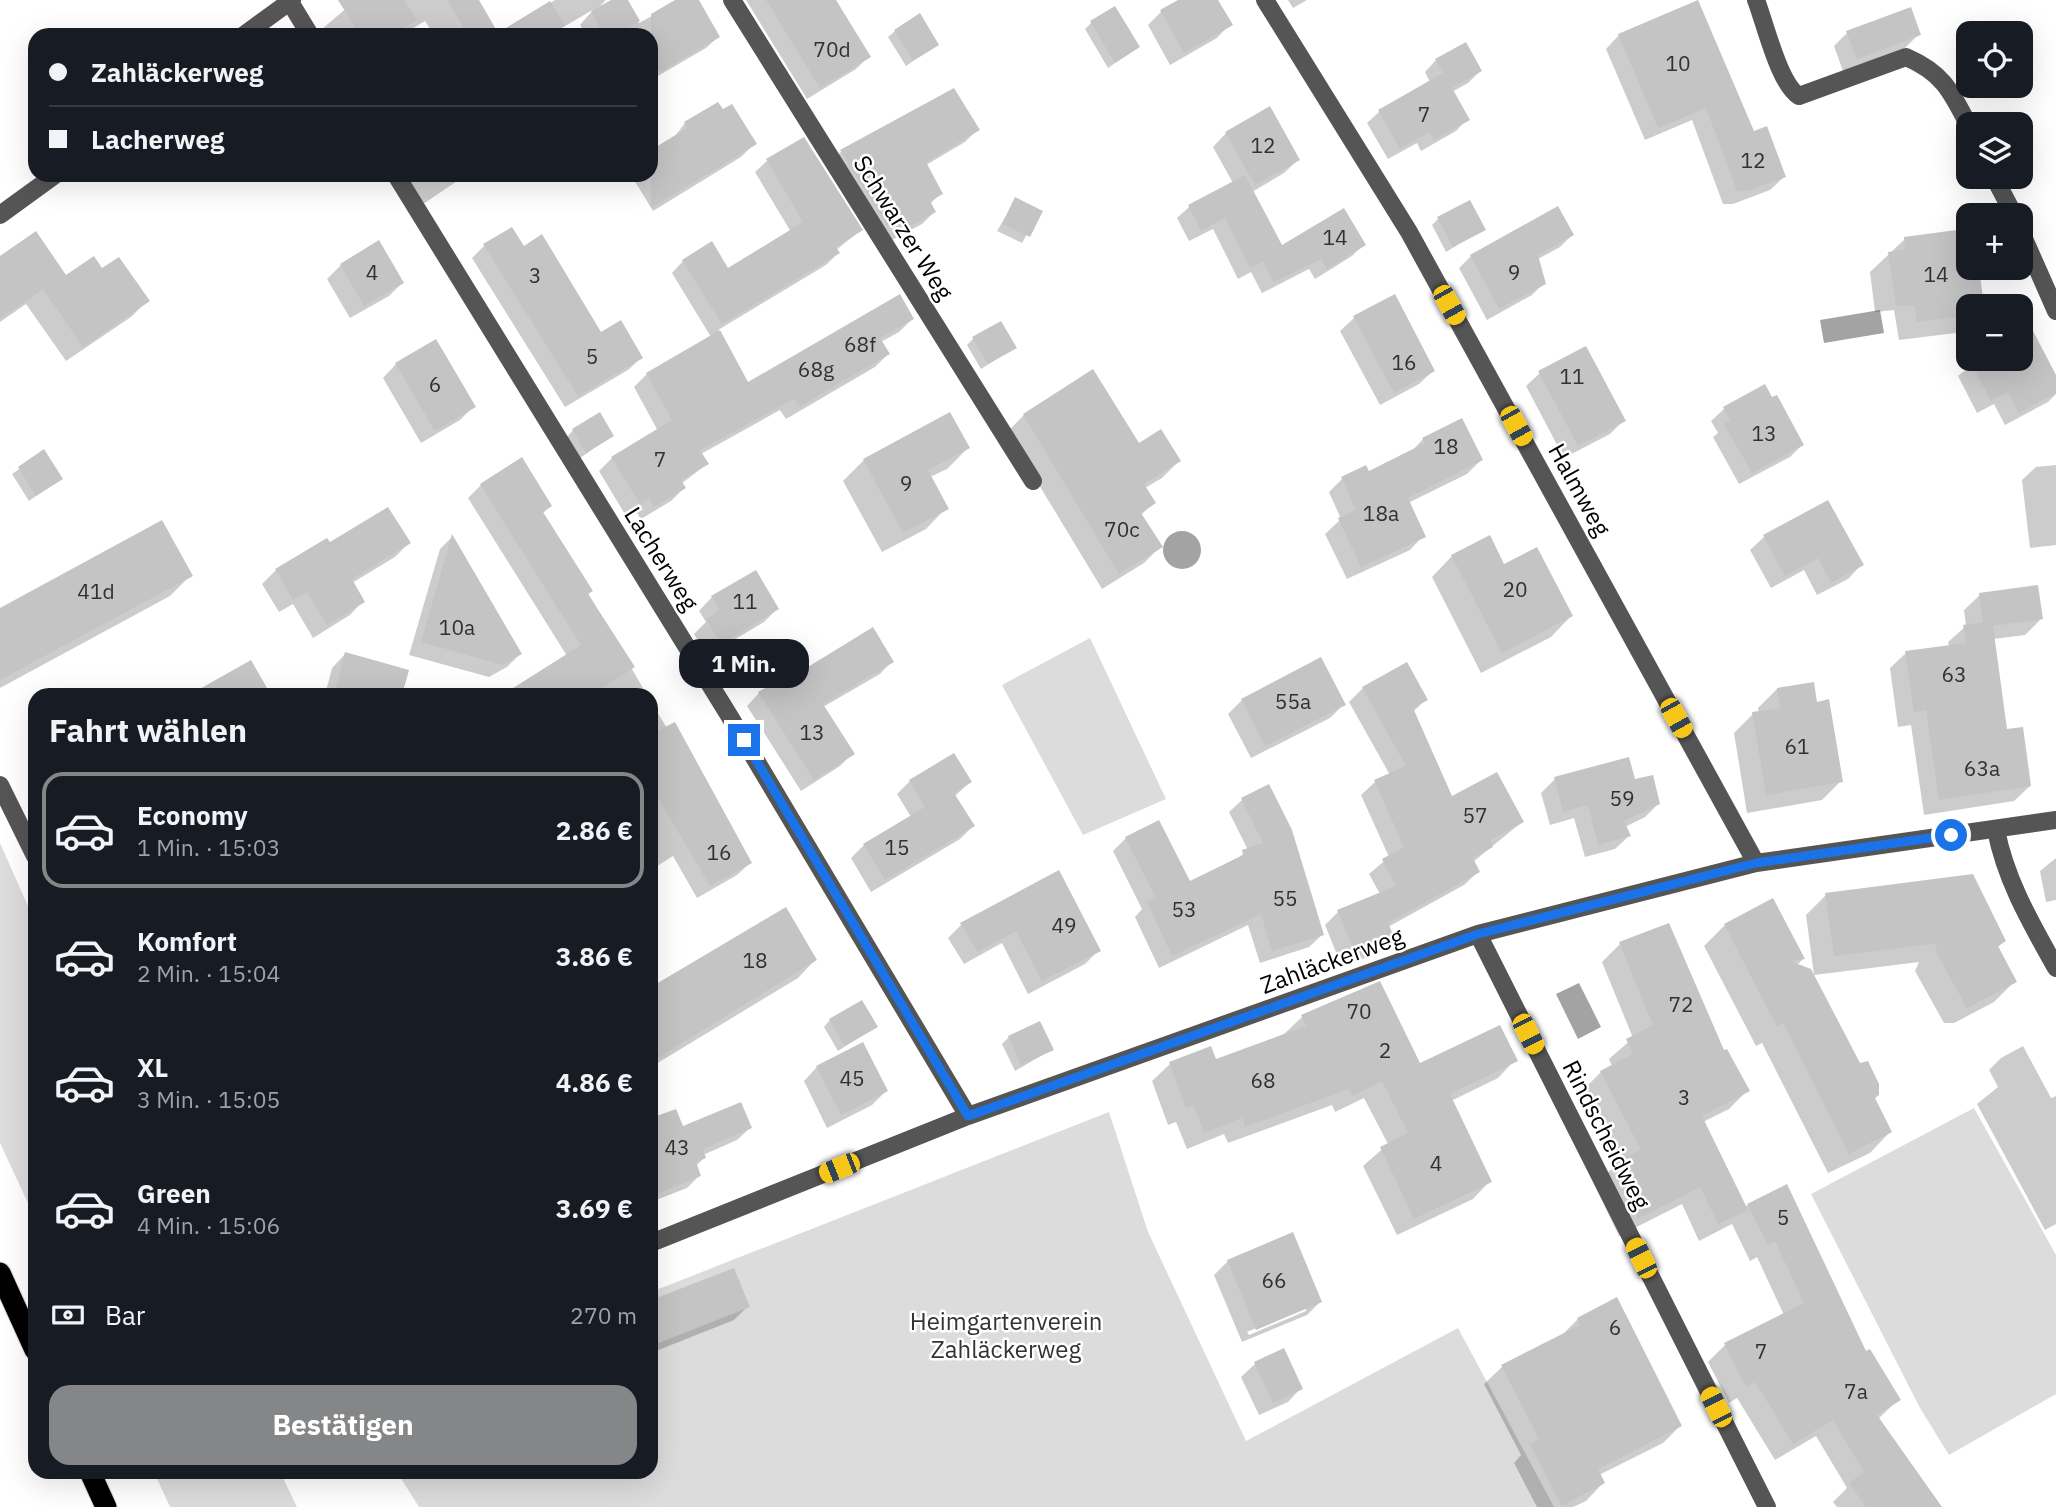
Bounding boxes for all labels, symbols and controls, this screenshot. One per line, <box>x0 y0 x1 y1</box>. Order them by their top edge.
map controls <box>1956 21 2033 371</box>
button: locate <box>1956 21 2033 98</box>
house number: 70d <box>813 35 851 63</box>
house number: 10 <box>1665 49 1691 77</box>
text: Zahläckerweg <box>91 55 263 89</box>
house number: 7 <box>1418 100 1430 128</box>
button: layers <box>1956 112 2033 189</box>
text: Lacherweg <box>91 122 224 156</box>
house number: 12 <box>1250 131 1276 159</box>
house number: 12 <box>1740 146 1766 174</box>
street label: Schwarzer Weg <box>847 149 961 306</box>
button: + <box>1956 203 2033 280</box>
house number: 14 <box>1322 223 1348 251</box>
house number: 4 <box>366 258 378 286</box>
house number: 9 <box>1508 258 1520 286</box>
house number: 14 <box>1923 260 1949 288</box>
house number: 3 <box>529 261 541 289</box>
car <box>1430 282 1469 328</box>
button: − <box>1956 294 2033 371</box>
house number: 68f <box>844 330 876 358</box>
house number: 5 <box>586 342 598 370</box>
house number: 16 <box>1391 348 1417 376</box>
house number: 68g <box>798 355 834 383</box>
house number: 11 <box>1559 362 1585 390</box>
house number: 6 <box>429 370 441 398</box>
car <box>1497 403 1536 449</box>
house number: 13 <box>1751 419 1777 447</box>
house number: 18 <box>1433 432 1459 460</box>
street label: Halmweg <box>1541 437 1619 542</box>
house number: 7 <box>654 445 666 473</box>
house number: 9 <box>900 469 912 497</box>
house number: 18a <box>1363 499 1399 527</box>
street label: Lacherweg <box>617 500 707 617</box>
house number: 70c <box>1104 515 1140 543</box>
house number: 20 <box>1502 575 1528 603</box>
house number: 41d <box>77 577 115 605</box>
house number: 11 <box>732 587 758 615</box>
house number: 10a <box>439 613 475 641</box>
callout: 1 Min. <box>679 638 809 688</box>
text: 1 Min. <box>711 648 777 678</box>
house number: 63 <box>1941 660 1967 688</box>
house number: 55a <box>1275 687 1311 715</box>
car <box>1657 695 1696 741</box>
text: Fahrt wählen <box>49 709 247 751</box>
house number: 13 <box>799 718 825 746</box>
route end <box>728 724 760 756</box>
house number: 61 <box>1784 732 1810 760</box>
house number: 63a <box>1964 754 2000 782</box>
house number: 59 <box>1609 784 1635 812</box>
text: Economy <box>137 798 248 832</box>
icon: car <box>53 799 116 862</box>
house number: 57 <box>1462 801 1488 829</box>
text: 2.86 € <box>556 813 633 847</box>
route start <box>1935 819 1967 851</box>
text: 1 Min. · 15:03 <box>137 832 280 862</box>
house number: 15 <box>884 833 910 861</box>
house number: 16 <box>706 838 732 866</box>
house number: 55 <box>1272 884 1298 912</box>
house number: 53 <box>1171 895 1197 923</box>
house number: 49 <box>1051 911 1077 939</box>
street label: Zahläckerweg <box>1256 919 1408 1001</box>
text: Komfort <box>137 924 237 958</box>
icon: car <box>53 925 116 988</box>
text: 3.86 € <box>556 939 633 973</box>
house number: 18 <box>742 946 768 974</box>
text: 2 Min. · 15:04 <box>137 958 280 988</box>
house number: 72 <box>1668 990 1694 1018</box>
house number: 70 <box>1346 997 1372 1025</box>
car <box>1510 1011 1547 1057</box>
house number: 2 <box>1379 1036 1391 1064</box>
text: XL <box>137 1050 168 1084</box>
icon: car <box>53 1051 116 1114</box>
street label: Rindscheidweg <box>1556 1054 1658 1215</box>
house number: 45 <box>839 1064 865 1092</box>
text: 4.86 € <box>556 1065 633 1099</box>
house number: 68 <box>1250 1066 1276 1094</box>
house number: 3 <box>1678 1083 1690 1111</box>
text: 3 Min. · 15:05 <box>137 1084 280 1114</box>
house number: 43 <box>664 1133 690 1161</box>
house number: 4 <box>1430 1149 1442 1177</box>
car <box>816 1150 863 1186</box>
text: Green <box>137 1176 211 1210</box>
icon: car <box>53 1177 116 1240</box>
text: 3.69 € <box>556 1191 633 1225</box>
house number: 5 <box>1777 1203 1789 1231</box>
text: 4 Min. · 15:06 <box>137 1210 280 1240</box>
car <box>1623 1235 1660 1281</box>
house number: 66 <box>1261 1266 1287 1294</box>
icon: cash <box>49 1296 87 1334</box>
text: Bar <box>105 1298 145 1332</box>
text: 270 m <box>570 1300 637 1330</box>
park label: Heimgartenverein Zahläckerweg <box>910 1305 1102 1365</box>
house number: 6 <box>1609 1313 1621 1341</box>
house number: 7 <box>1755 1337 1767 1365</box>
house number: 7a <box>1844 1377 1868 1405</box>
car <box>1698 1384 1735 1430</box>
button: Bestätigen <box>49 1385 637 1465</box>

